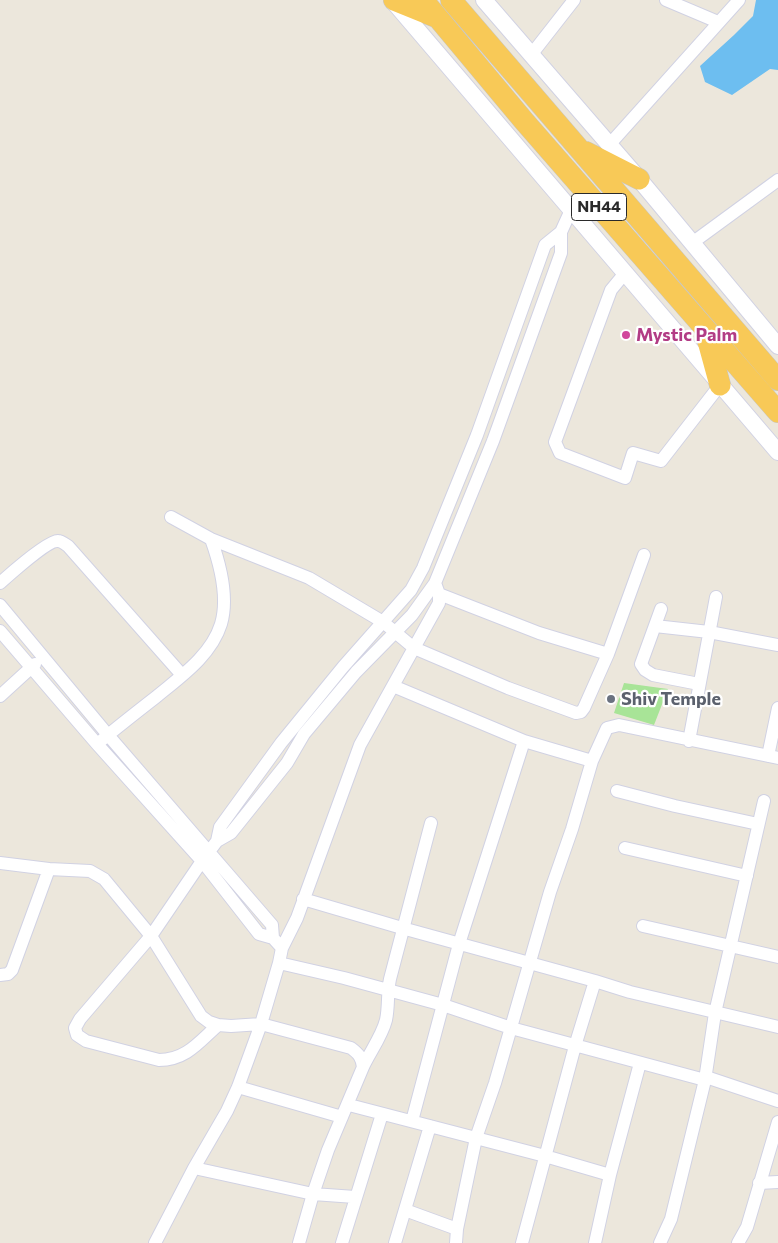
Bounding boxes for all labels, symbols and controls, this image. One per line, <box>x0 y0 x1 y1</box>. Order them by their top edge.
road number: NH44 <box>572 193 626 220</box>
place label: Mystic Palm <box>636 324 737 346</box>
marker: Mystic Palm <box>620 329 632 341</box>
place label: Shiv Temple <box>621 688 721 710</box>
marker: Shiv Temple <box>605 693 617 705</box>

